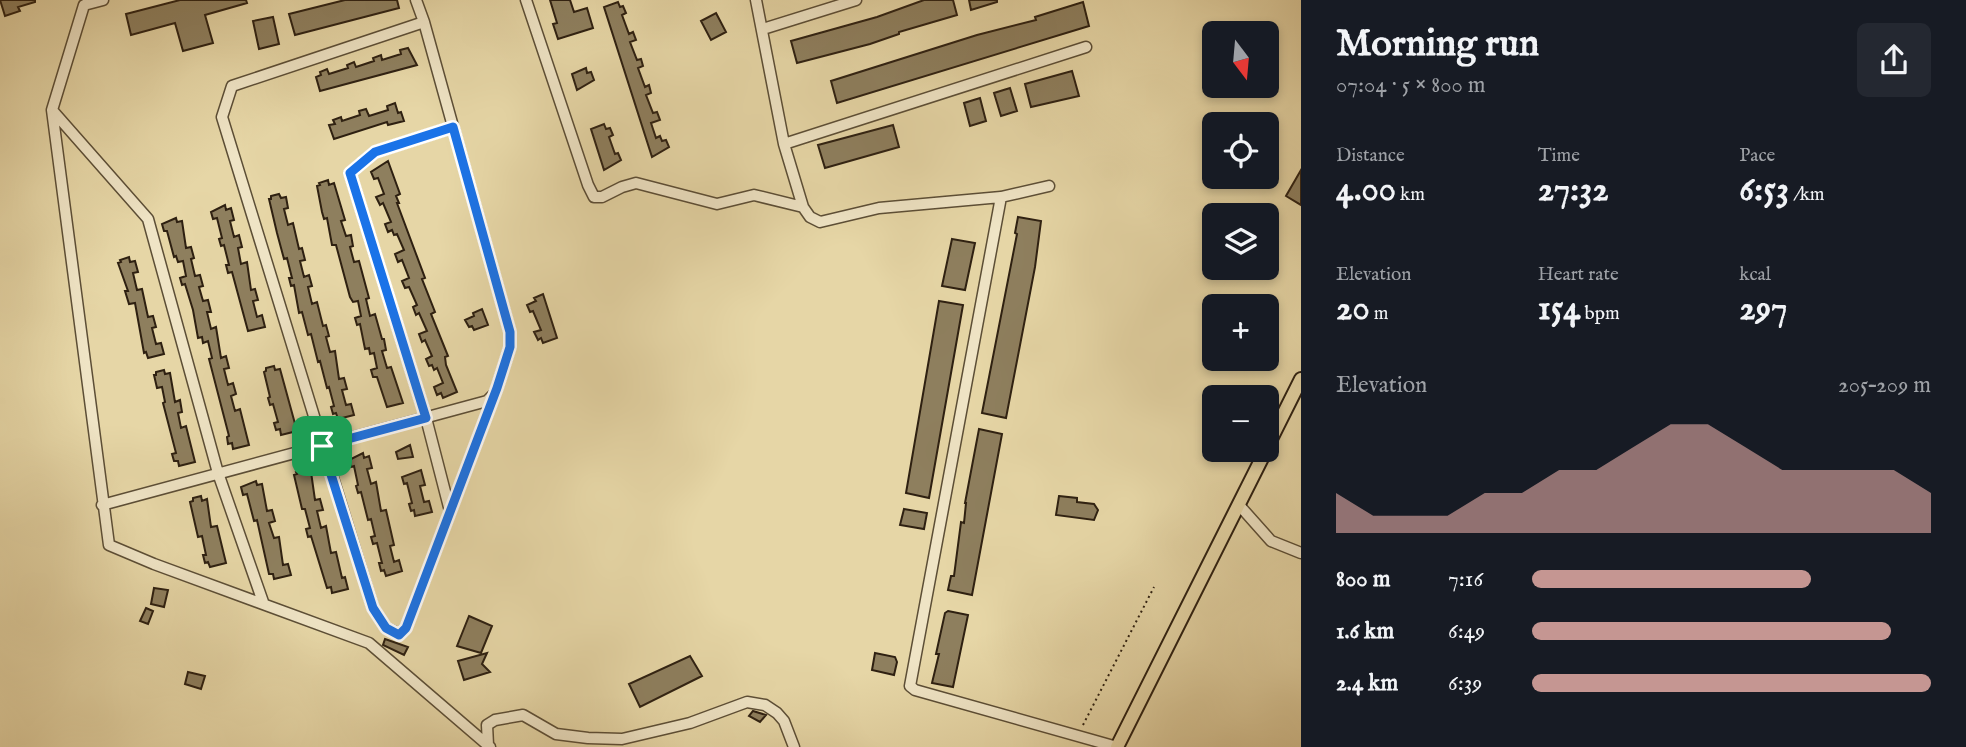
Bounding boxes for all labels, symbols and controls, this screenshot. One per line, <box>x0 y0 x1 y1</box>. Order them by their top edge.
north arrow <box>1202 21 1279 98</box>
map controls <box>1202 21 1279 462</box>
text: Morning run <box>1336 21 1539 69</box>
button: share <box>1857 23 1931 97</box>
text: 07:04 · 5 × 800 m <box>1336 71 1486 100</box>
button: locate <box>1202 112 1279 189</box>
text: Distance <box>1336 144 1405 168</box>
text: Time <box>1538 144 1580 168</box>
text: Pace <box>1739 144 1775 168</box>
text: 4.00 <box>1336 168 1396 213</box>
text: 27:32 <box>1538 168 1609 213</box>
text: 6:53 <box>1739 168 1789 213</box>
text: km <box>1396 183 1425 207</box>
text: /km <box>1789 183 1825 207</box>
button: layers <box>1202 203 1279 280</box>
text: Elevation <box>1336 263 1411 287</box>
text: Heart rate <box>1538 263 1619 287</box>
text: kcal <box>1739 263 1771 287</box>
text: 20 <box>1336 287 1370 332</box>
text: 154 <box>1538 287 1580 332</box>
text: 297 <box>1739 287 1787 332</box>
button: + <box>1202 294 1279 371</box>
text: m <box>1370 302 1388 326</box>
text: bpm <box>1580 302 1620 326</box>
text: Elevation <box>1336 371 1427 400</box>
text: 205–209 m <box>1838 371 1931 400</box>
button: − <box>1202 385 1279 462</box>
pin <box>292 416 352 476</box>
icon: arrive <box>303 427 341 465</box>
text: 800 m <box>1336 565 1390 594</box>
text: 7:16 <box>1448 565 1483 594</box>
text: 1.6 km <box>1336 617 1394 646</box>
text: 6:49 <box>1448 617 1485 646</box>
text: 2.4 km <box>1336 669 1398 698</box>
text: 6:39 <box>1448 669 1482 698</box>

